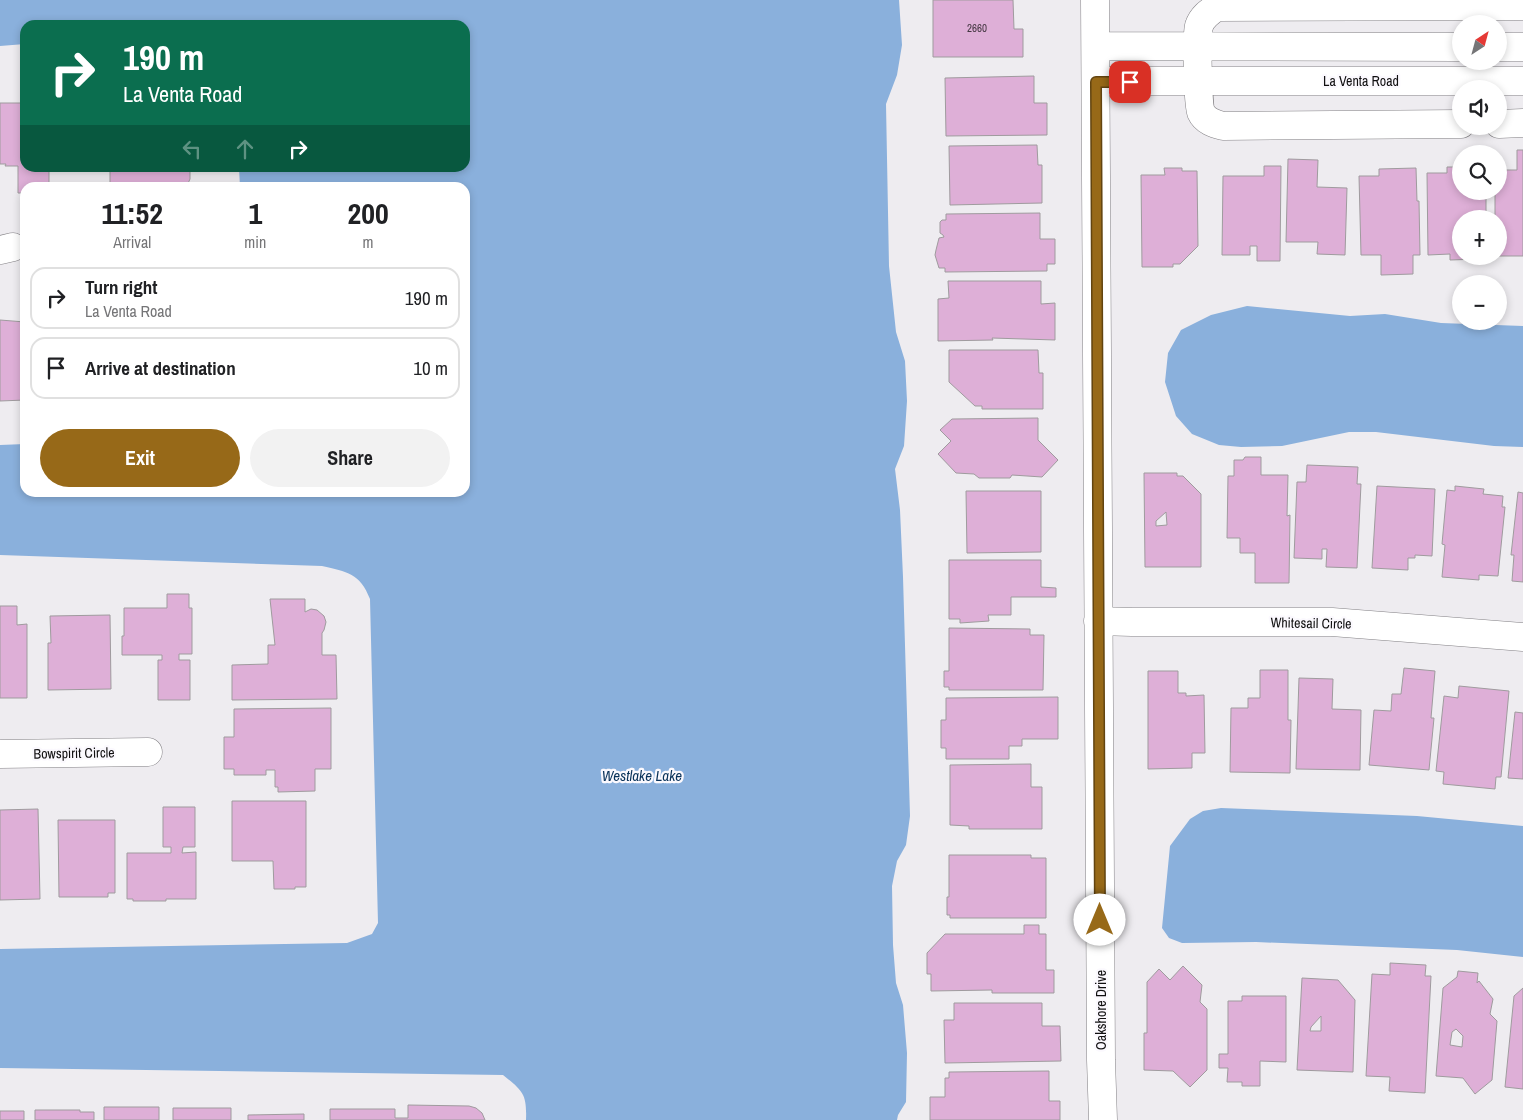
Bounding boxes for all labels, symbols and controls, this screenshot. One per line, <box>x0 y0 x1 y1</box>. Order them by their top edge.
north arrow <box>1452 15 1508 70</box>
map controls <box>1452 15 1507 330</box>
house number: 2660 <box>967 21 987 35</box>
text: 190 m <box>123 34 204 81</box>
icon: right <box>40 40 105 105</box>
pin <box>1109 61 1151 103</box>
icon: arrive <box>1116 68 1144 96</box>
street label: La Venta Road <box>1323 72 1399 90</box>
text: La Venta Road <box>123 79 242 109</box>
button: sound <box>1452 80 1507 135</box>
icon: left <box>178 135 206 163</box>
icon: ahead <box>231 135 259 163</box>
icon: right <box>284 135 312 163</box>
button: search <box>1452 145 1507 200</box>
text: 11:52 <box>101 193 163 233</box>
text: 1 <box>248 193 262 233</box>
text: 200 <box>348 193 389 233</box>
button: + <box>1452 210 1507 265</box>
text: Arrival <box>113 231 151 253</box>
text: min <box>244 231 266 253</box>
text: m <box>363 231 374 253</box>
text: Turn right <box>85 274 157 300</box>
button: − <box>1452 275 1507 330</box>
icon: right <box>42 284 70 312</box>
text: 190 m <box>405 285 448 311</box>
text: La Venta Road <box>85 300 172 322</box>
icon: arrive <box>42 354 70 382</box>
text: Arrive at destination <box>85 355 236 381</box>
text: 10 m <box>413 355 448 381</box>
button: Exit <box>40 429 240 487</box>
button: Share <box>250 429 450 487</box>
street label: Whitesail Circle <box>1270 613 1352 633</box>
street label: Bowspirit Circle <box>33 743 115 763</box>
water label: Westlake Lake <box>602 765 682 786</box>
position arrow <box>1073 893 1125 945</box>
street label: Oakshore Drive <box>1092 970 1110 1050</box>

